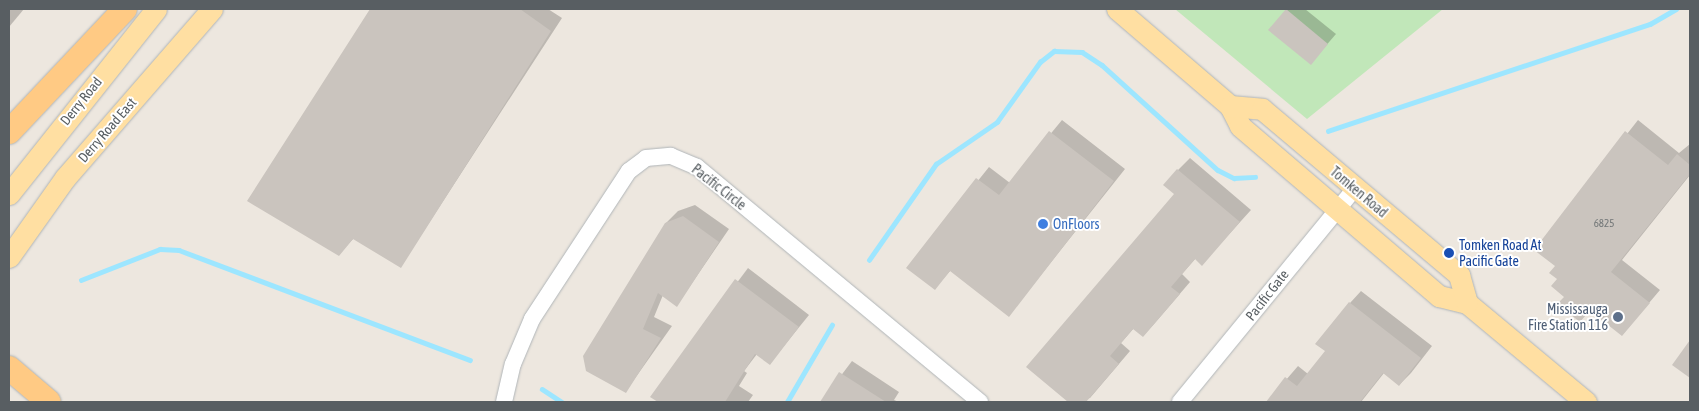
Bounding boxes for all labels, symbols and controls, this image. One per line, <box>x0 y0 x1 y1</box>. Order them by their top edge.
street label: Derry Road <box>57 74 105 128</box>
street label: Derry Road East <box>74 94 140 166</box>
street label: Pacific Circle <box>688 161 750 213</box>
street label: Tomken Road <box>1327 163 1391 221</box>
place label: OnFloors <box>1053 216 1099 232</box>
house number: 6825 <box>1594 216 1614 230</box>
marker: OnFloors <box>1037 218 1049 230</box>
place label: Tomken Road At Pacific Gate <box>1459 237 1541 270</box>
marker: Tomken Road At Pacific Gate <box>1443 247 1455 259</box>
street label: Pacific Gate <box>1242 266 1292 324</box>
place label: Mississauga Fire Station 116 <box>1528 301 1608 334</box>
marker: Mississauga Fire Station 116 <box>1612 311 1624 323</box>

